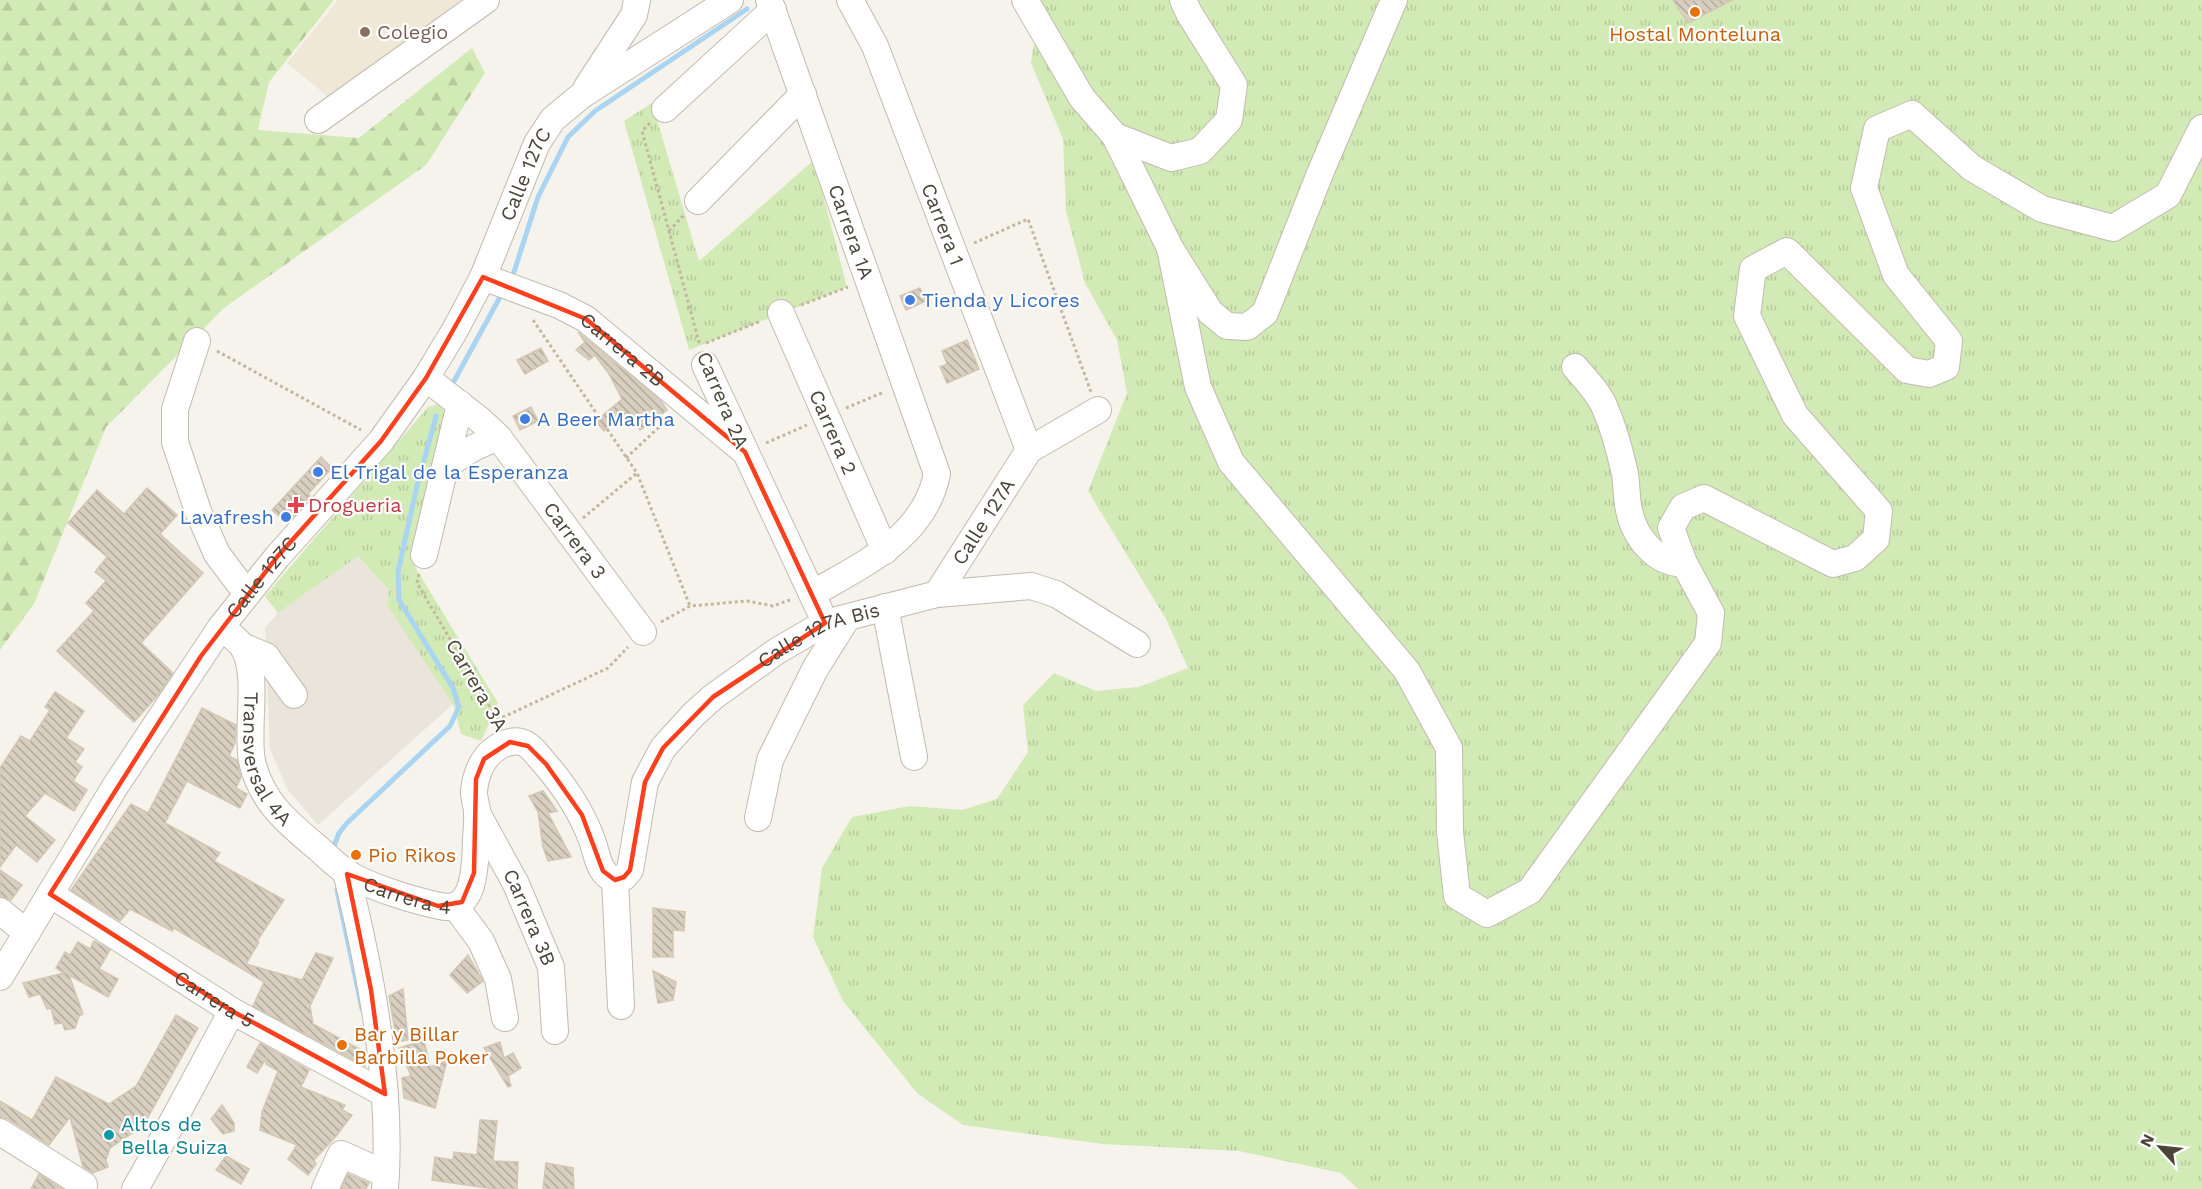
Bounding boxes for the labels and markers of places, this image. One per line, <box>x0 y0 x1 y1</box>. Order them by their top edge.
marker: Hostal Monteluna <box>1688 5 1702 19</box>
place label: Colegio <box>377 20 448 44</box>
place label: Hostal Monteluna <box>1609 22 1781 46</box>
marker: Colegio <box>358 25 372 39</box>
place label: Tienda y Licores <box>922 288 1080 312</box>
marker: Tienda y Licores <box>903 293 917 307</box>
place label: A Beer Martha <box>537 407 675 431</box>
marker: A Beer Martha <box>518 412 532 426</box>
place label: El Trigal de la Esperanza <box>330 460 569 484</box>
marker: El Trigal de la Esperanza <box>311 465 325 479</box>
place label: Drogueria <box>308 493 401 517</box>
marker: Drogueria <box>289 498 303 512</box>
place label: Lavafresh <box>180 505 274 529</box>
marker: Lavafresh <box>279 510 293 524</box>
place label: Pio Rikos <box>368 843 456 867</box>
marker: Pio Rikos <box>349 848 363 862</box>
place label: Bar y Billar Barbilla Poker <box>354 1022 489 1069</box>
marker: Bar y Billar Barbilla Poker <box>335 1038 349 1052</box>
place label: Altos de Bella Suiza <box>121 1112 228 1159</box>
marker: Altos de Bella Suiza <box>102 1128 116 1142</box>

